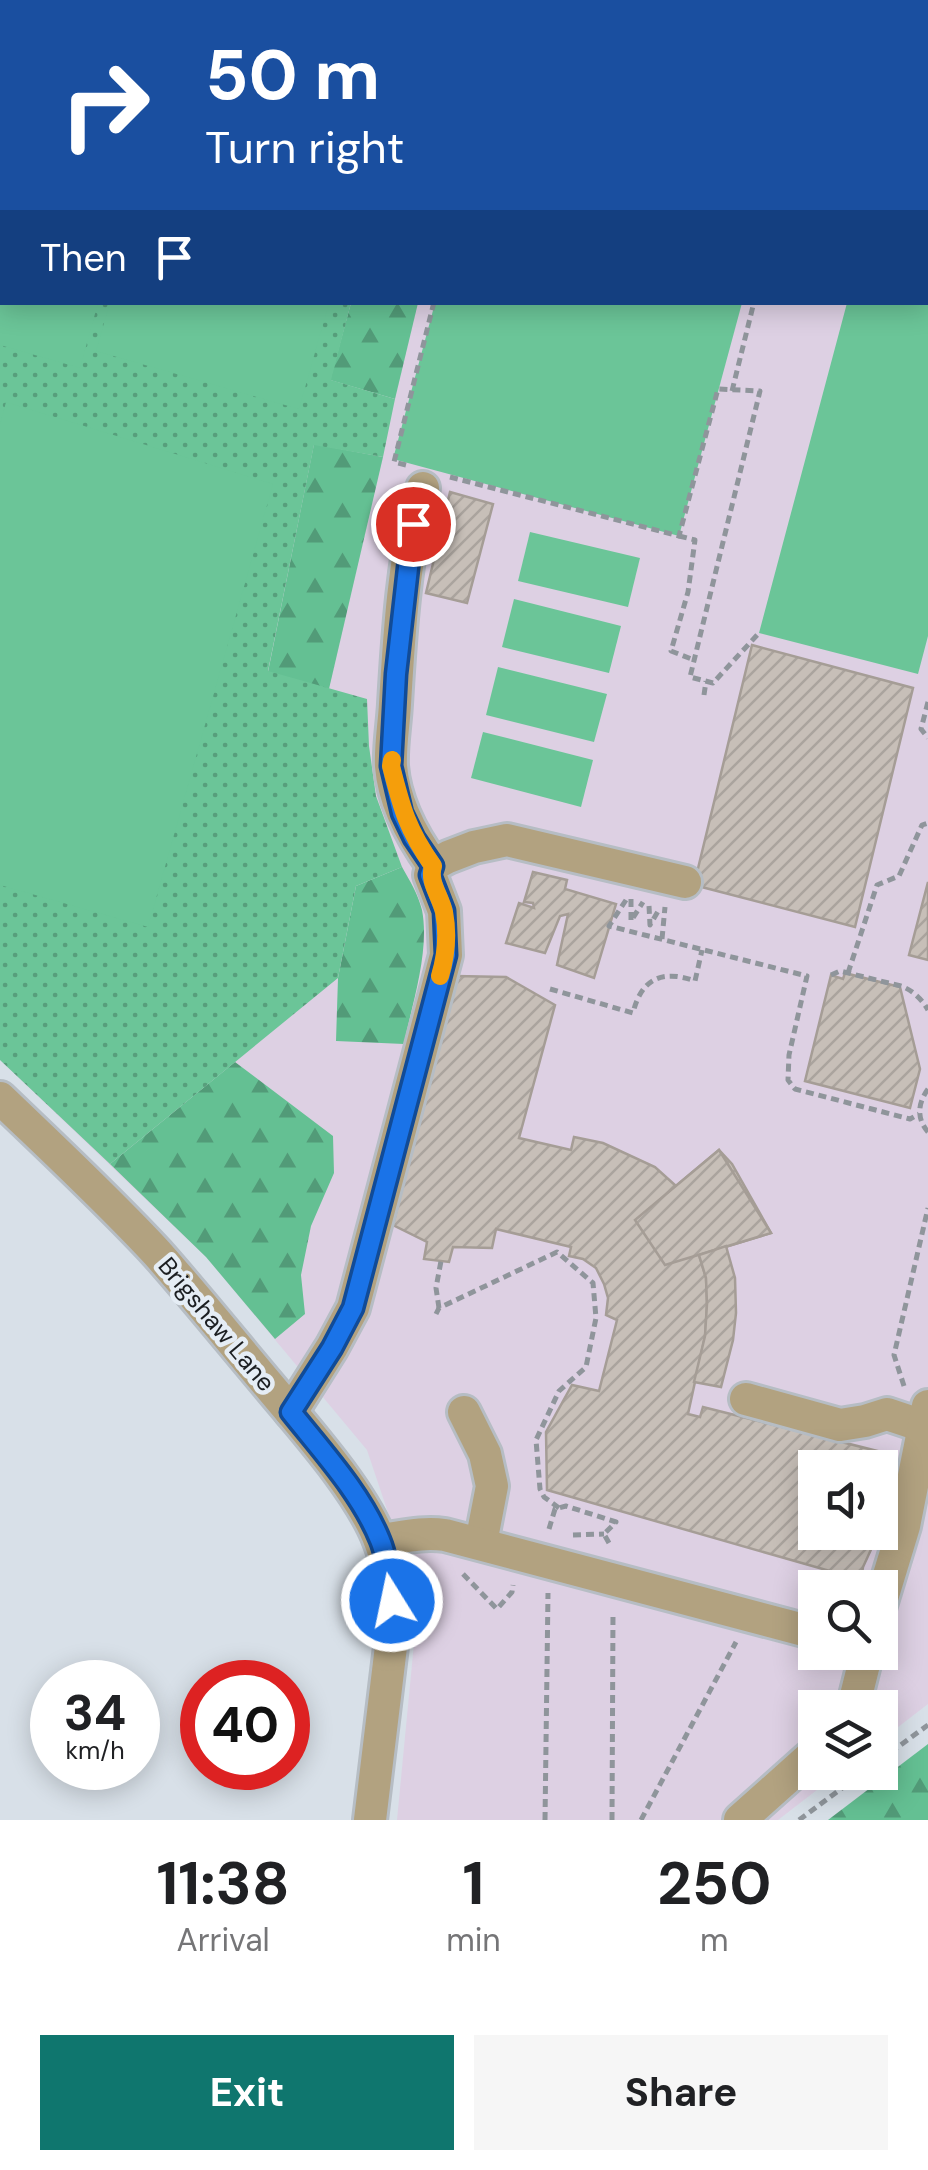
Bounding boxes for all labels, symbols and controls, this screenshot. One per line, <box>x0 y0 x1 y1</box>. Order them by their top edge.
text: 50 m <box>205 30 380 121</box>
icon: right <box>40 40 170 170</box>
text: Turn right <box>205 118 404 177</box>
icon: arrive <box>147 230 202 285</box>
text: Then <box>40 233 127 283</box>
pin <box>371 482 456 567</box>
icon: arrive <box>386 497 441 552</box>
street label: Brigshaw Lane <box>151 1250 282 1398</box>
map controls <box>798 1450 898 1790</box>
button: sound <box>798 1450 898 1550</box>
position arrow <box>340 1549 444 1653</box>
button: search <box>798 1570 898 1670</box>
speed limit sign: 40 <box>180 1660 310 1790</box>
text: 34 <box>64 1680 126 1746</box>
button: layers <box>798 1690 898 1790</box>
text: km/h <box>65 1734 125 1767</box>
text: 11:38 <box>157 1844 290 1923</box>
text: 1 <box>463 1844 484 1923</box>
text: 250 <box>657 1844 771 1923</box>
text: Arrival <box>176 1919 270 1961</box>
text: min <box>446 1919 501 1961</box>
text: m <box>700 1919 729 1961</box>
button: Exit <box>40 2035 454 2150</box>
button: Share <box>474 2035 888 2150</box>

